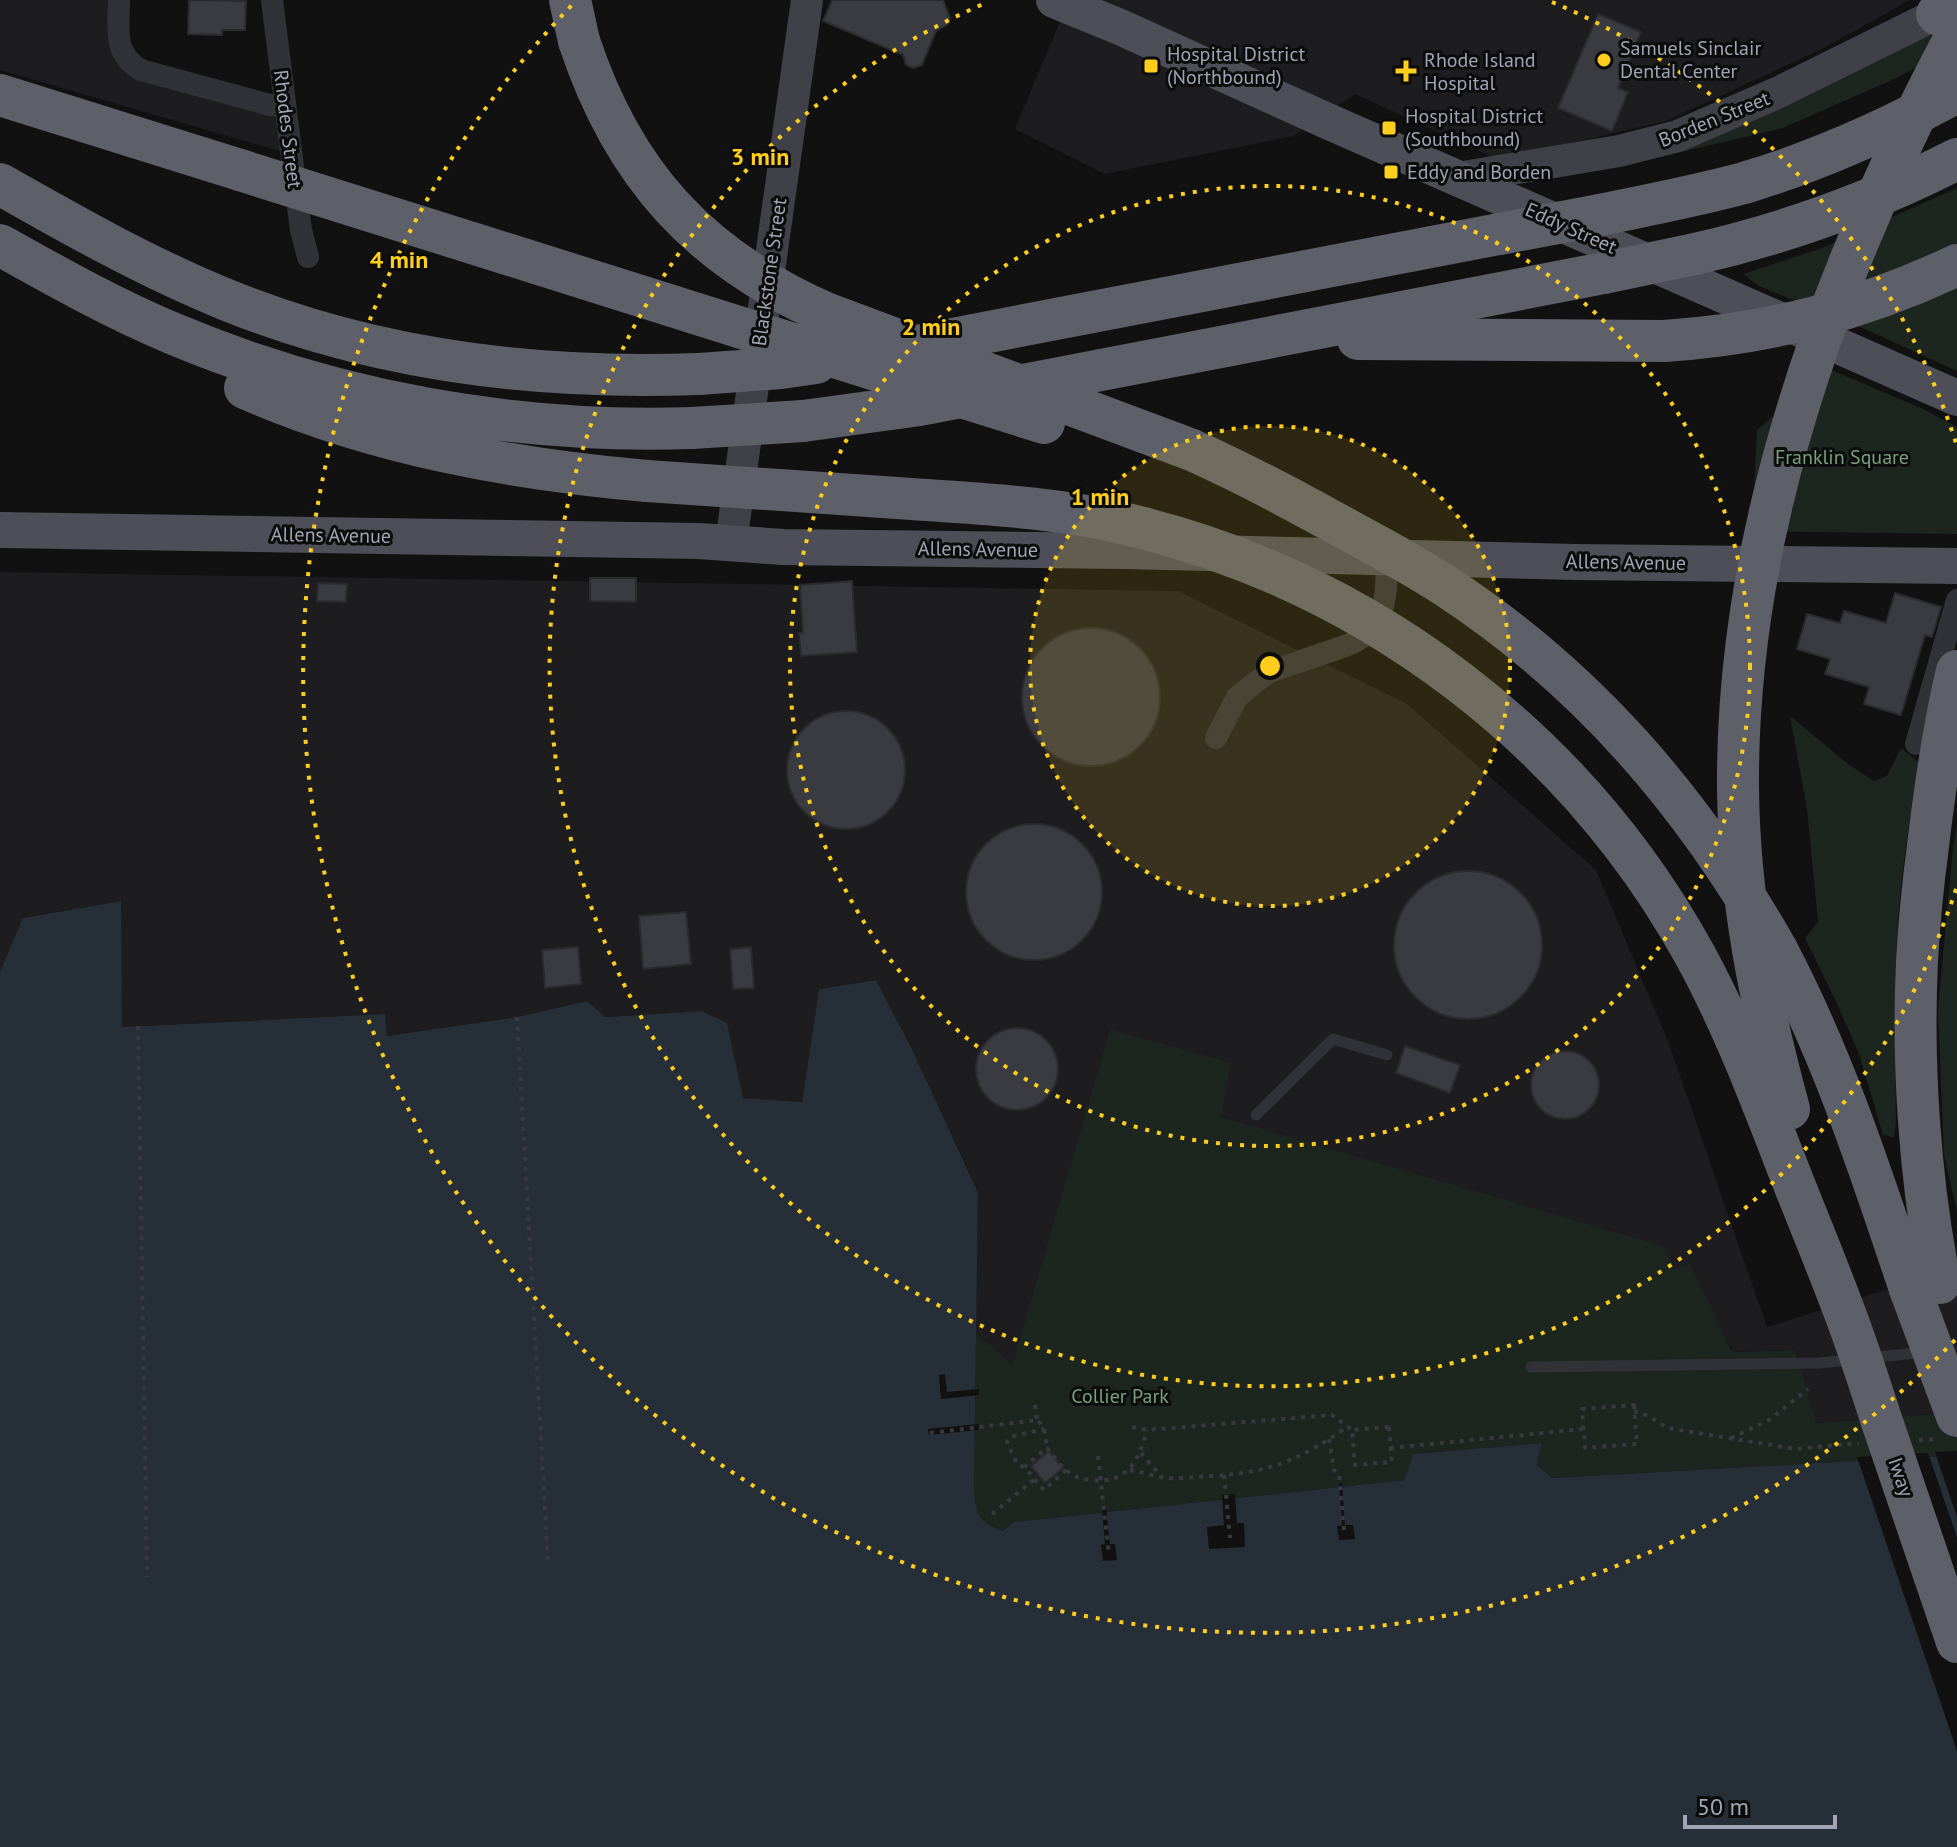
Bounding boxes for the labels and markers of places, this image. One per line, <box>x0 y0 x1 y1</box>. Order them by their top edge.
place label: Samuels Sinclair Dental Center <box>1620 35 1761 84</box>
place label: Hospital District (Northbound) <box>1167 41 1305 90</box>
place label: Rhode Island Hospital <box>1424 47 1536 96</box>
marker: Samuels Sinclair Dental Center <box>1595 51 1613 69</box>
marker: Hospital District (Northbound) <box>1142 57 1160 75</box>
marker: Rhode Island Hospital <box>1395 60 1417 82</box>
place label: Hospital District (Southbound) <box>1405 103 1543 152</box>
marker: Hospital District (Southbound) <box>1380 119 1398 137</box>
place label: Eddy and Borden <box>1407 159 1551 185</box>
marker: Eddy and Borden <box>1382 163 1400 181</box>
centre of rings <box>1256 652 1284 680</box>

